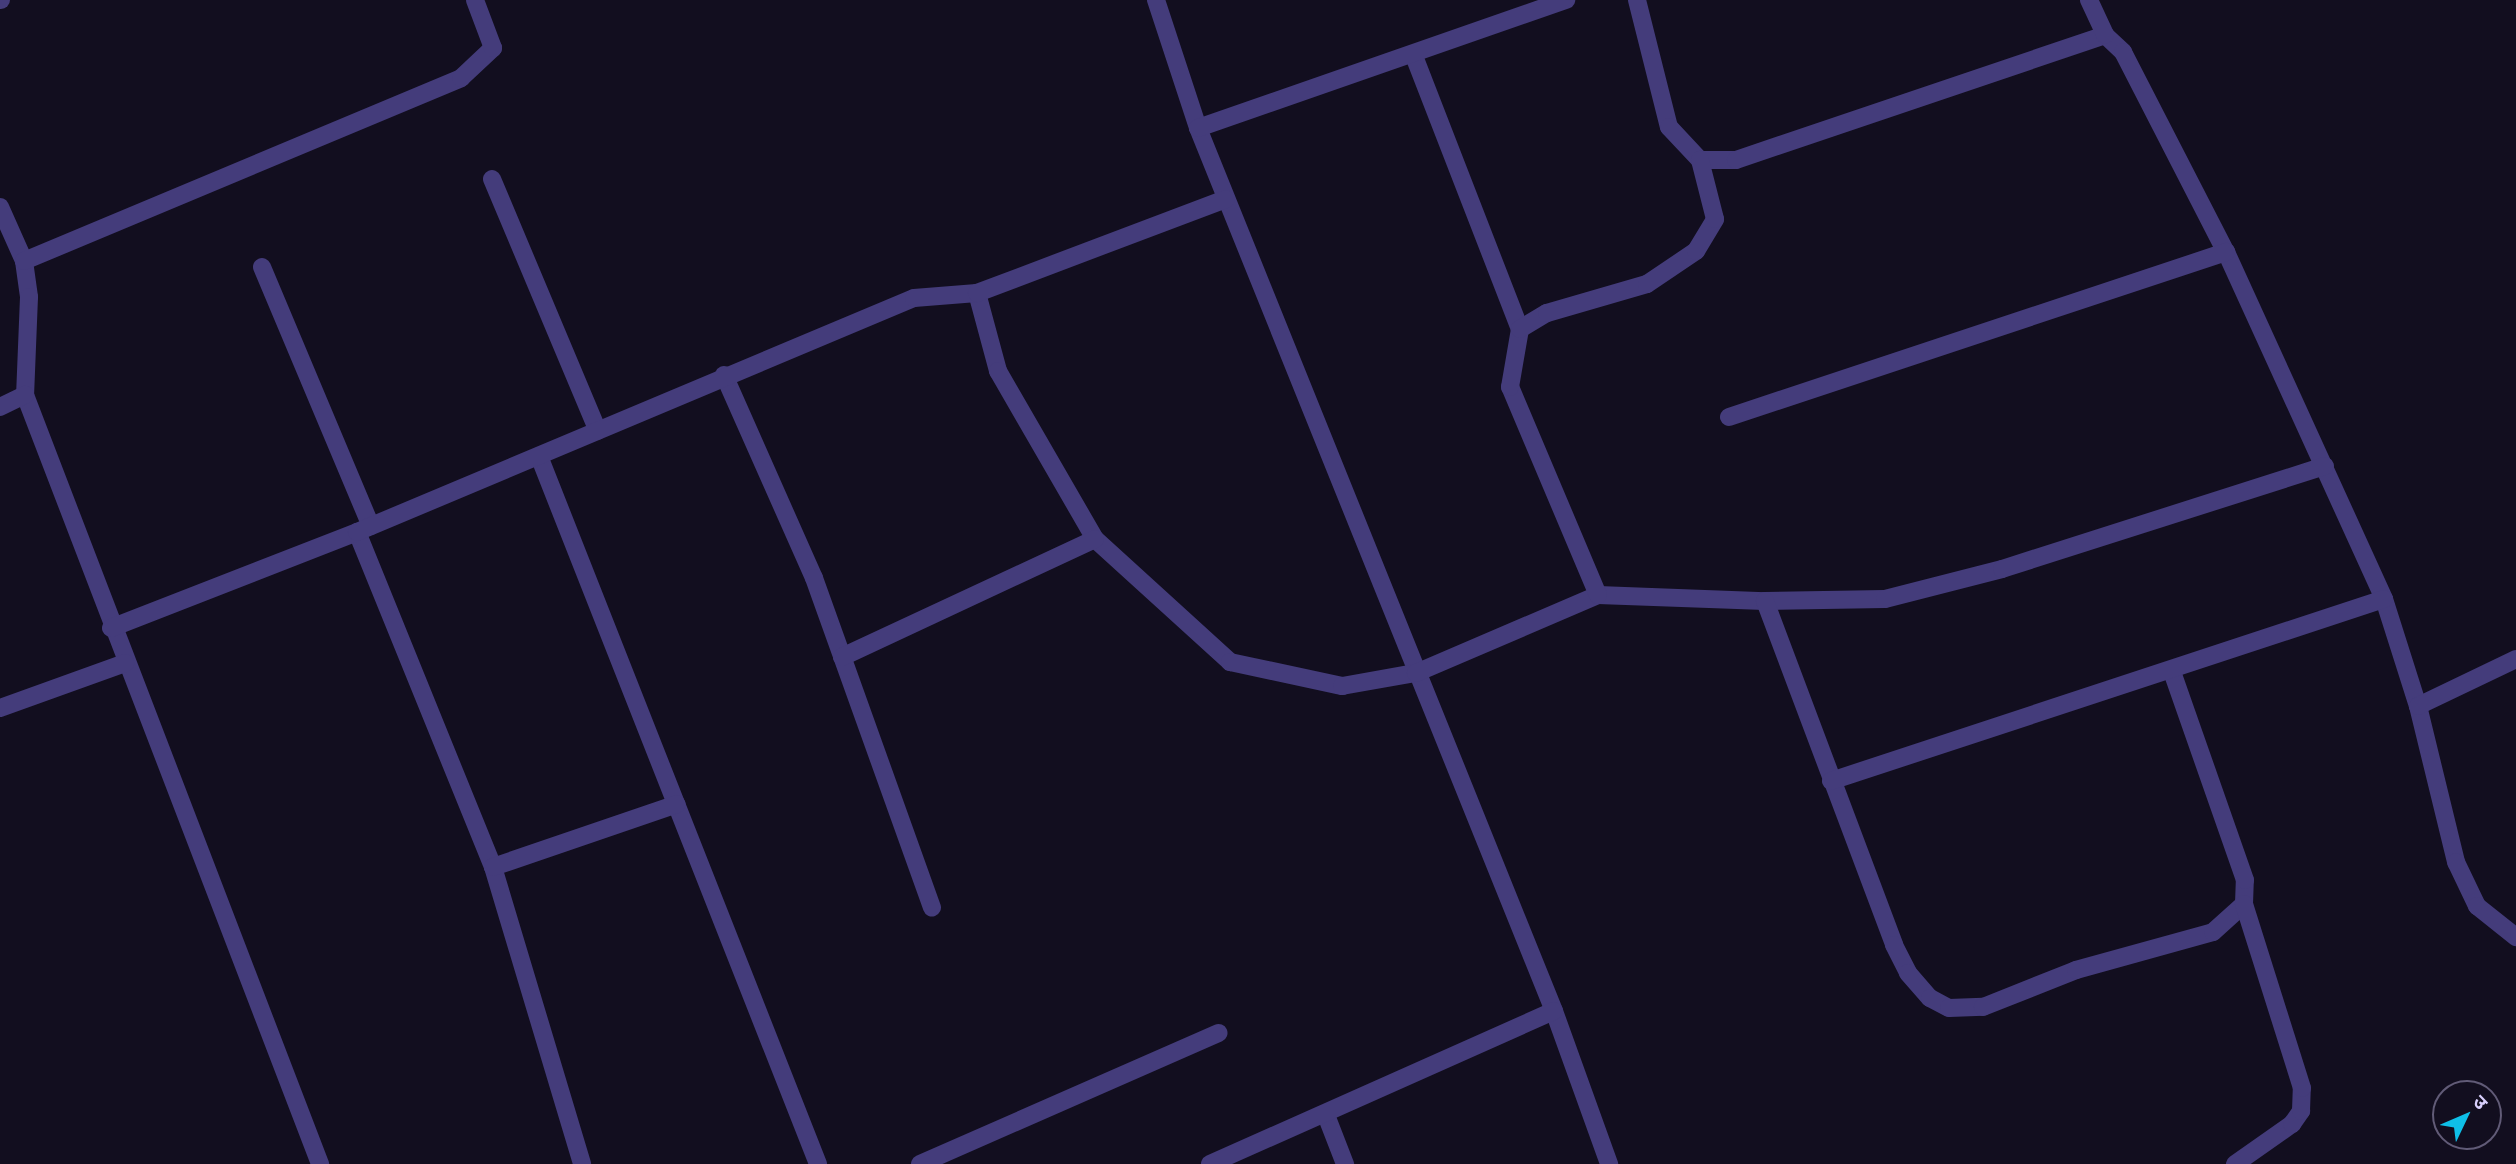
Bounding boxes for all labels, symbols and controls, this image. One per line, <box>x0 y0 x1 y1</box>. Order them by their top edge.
north arrow <box>2432 1080 2502 1150</box>
text: उ <box>2469 1089 2493 1113</box>

